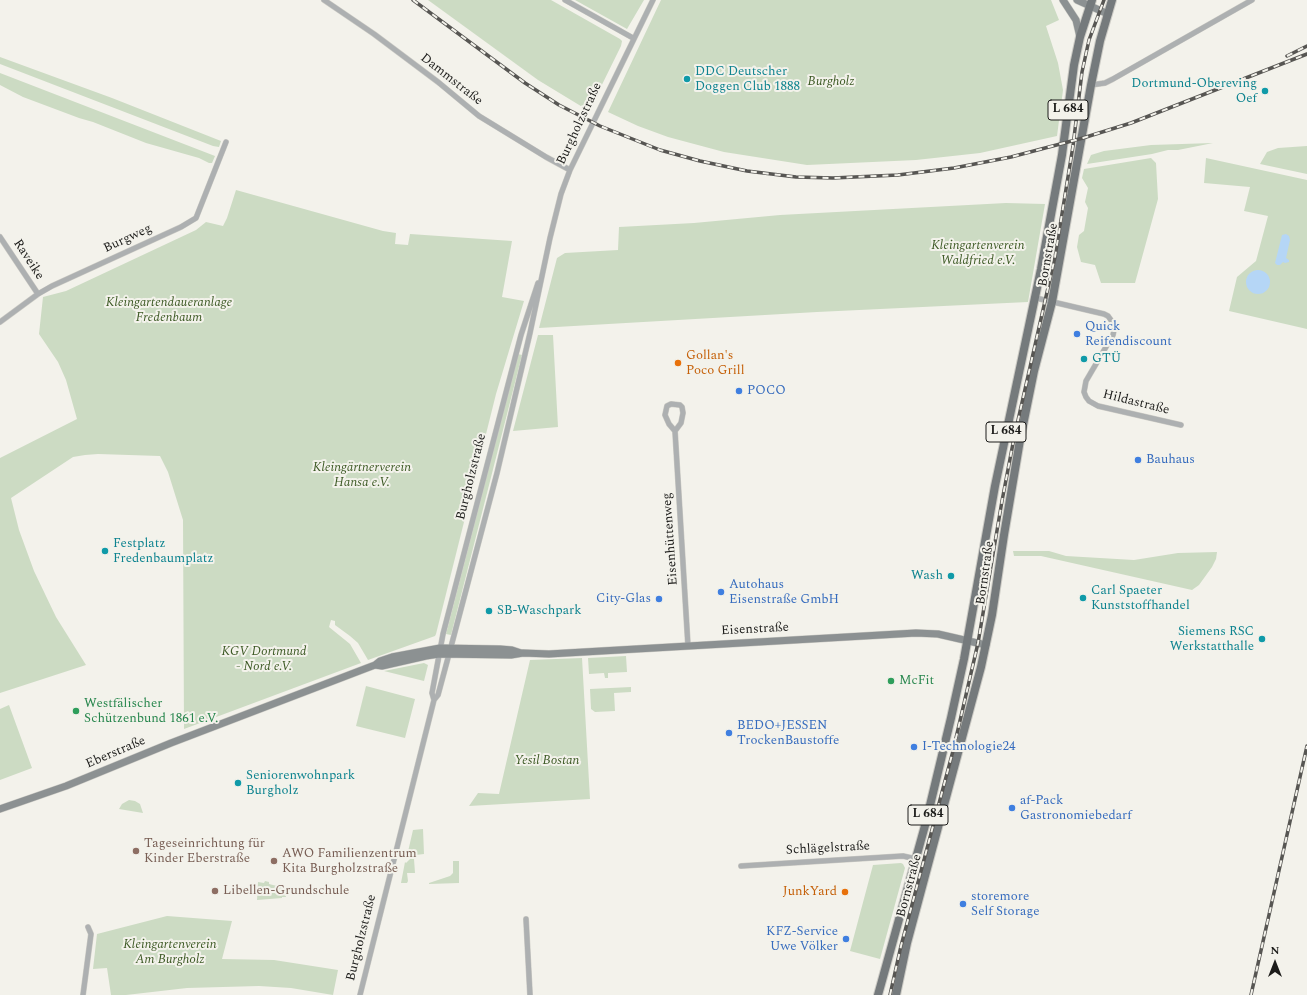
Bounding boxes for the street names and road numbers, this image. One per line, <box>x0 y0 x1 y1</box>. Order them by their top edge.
street label: Dammstraße <box>417 51 485 109</box>
street label: Burgholzstraße <box>554 81 606 167</box>
road number: L 684 <box>1048 100 1088 120</box>
street label: Burgweg <box>101 221 155 257</box>
street label: Bornstraße <box>1036 222 1062 288</box>
street label: Raveike <box>9 237 47 283</box>
street label: Hildastraße <box>1101 387 1171 419</box>
road number: L 684 <box>986 422 1026 442</box>
street label: Burgholzstraße <box>454 432 490 522</box>
street label: Eisenhüttenweg <box>660 492 682 586</box>
street label: Bornstraße <box>974 540 998 606</box>
street label: Eisenstraße <box>721 620 789 640</box>
street label: Eberstraße <box>84 733 148 773</box>
road number: L 684 <box>908 805 948 825</box>
street label: Schlägelstraße <box>786 839 870 859</box>
street label: Bornstraße <box>894 853 926 919</box>
street label: Burgholzstraße <box>344 893 380 983</box>

